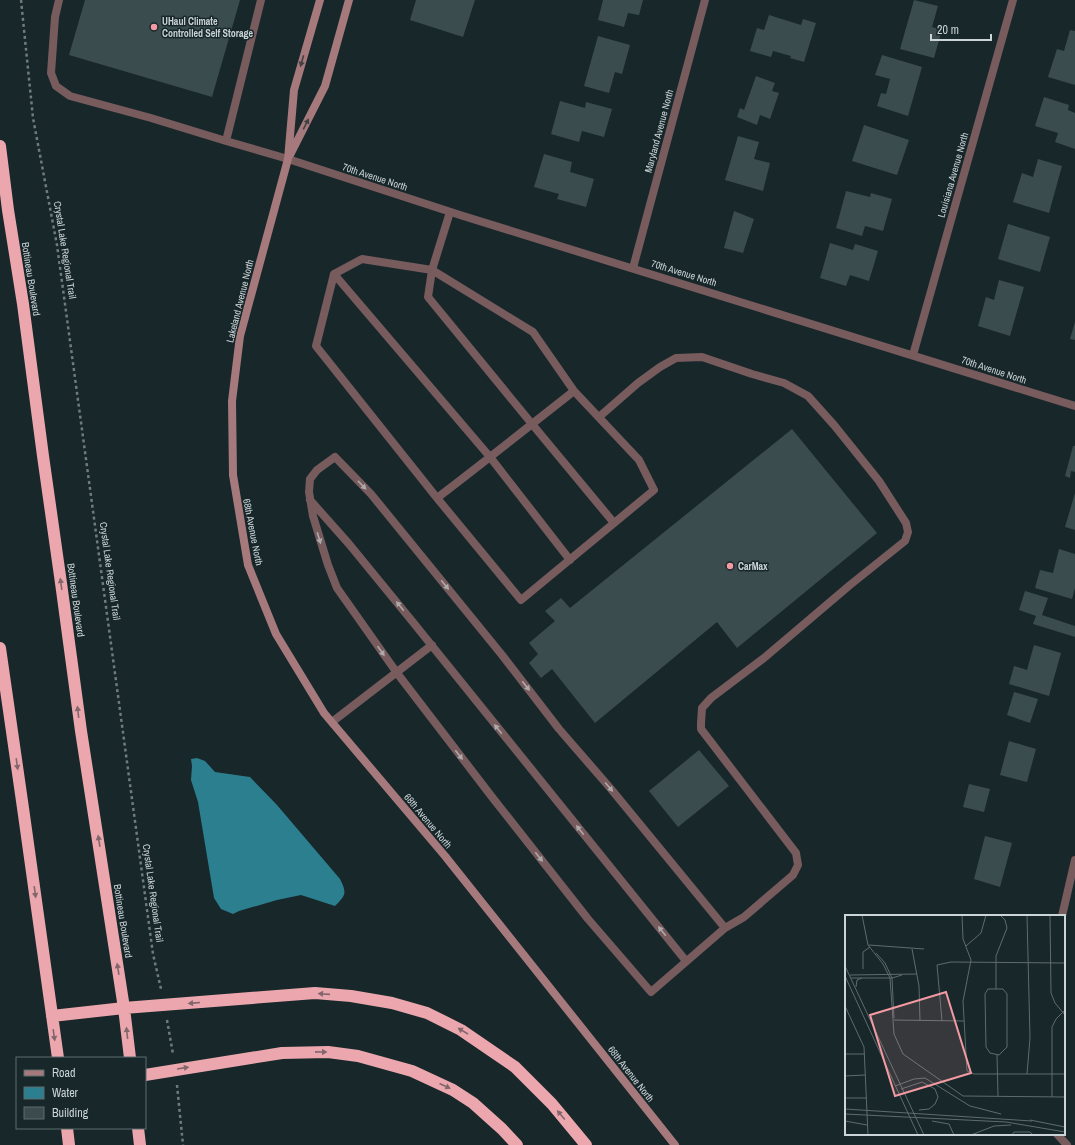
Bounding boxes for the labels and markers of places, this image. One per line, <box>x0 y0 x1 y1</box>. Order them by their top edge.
place label: UHaul Climate Controlled Self Storage <box>162 15 254 40</box>
marker: UHaul Climate Controlled Self Storage <box>149 22 159 32</box>
place label: CarMax <box>738 560 768 573</box>
marker: CarMax <box>725 561 735 571</box>

